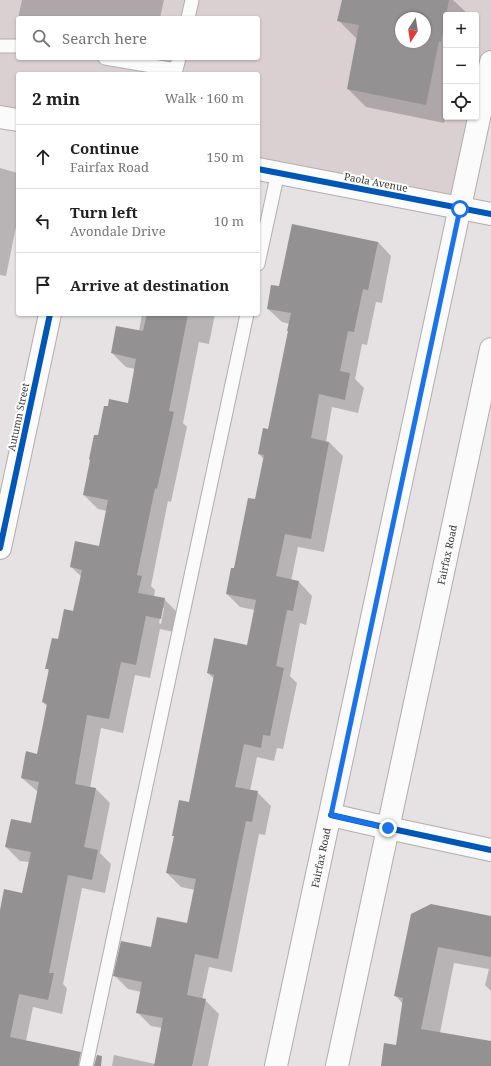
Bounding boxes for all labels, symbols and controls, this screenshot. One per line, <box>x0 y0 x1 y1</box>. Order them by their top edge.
north arrow <box>395 12 431 48</box>
map controls <box>443 12 479 120</box>
button: + <box>443 12 479 48</box>
search box <box>16 16 260 60</box>
icon: search <box>30 27 52 49</box>
text: Search here <box>62 28 147 48</box>
button: − <box>443 48 479 84</box>
button: locate <box>443 84 479 120</box>
text: 2 min <box>32 87 80 110</box>
text: Walk · 160 m <box>165 89 244 107</box>
text: Continue <box>70 138 139 158</box>
icon: ahead <box>32 146 54 168</box>
text: 150 m <box>207 148 244 166</box>
text: Fairfax Road <box>70 158 149 176</box>
street label: Paola Avenue <box>343 169 409 195</box>
route start <box>451 200 469 218</box>
text: Turn left <box>70 202 138 222</box>
icon: left <box>32 210 54 232</box>
text: 10 m <box>214 212 244 230</box>
text: Avondale Drive <box>70 222 166 240</box>
icon: arrive <box>32 274 54 296</box>
text: Arrive at destination <box>70 275 229 295</box>
street label: Autumn Street <box>4 381 32 452</box>
street label: Fairfax Road <box>434 523 460 586</box>
route end <box>379 819 397 837</box>
street label: Fairfax Road <box>307 826 334 889</box>

